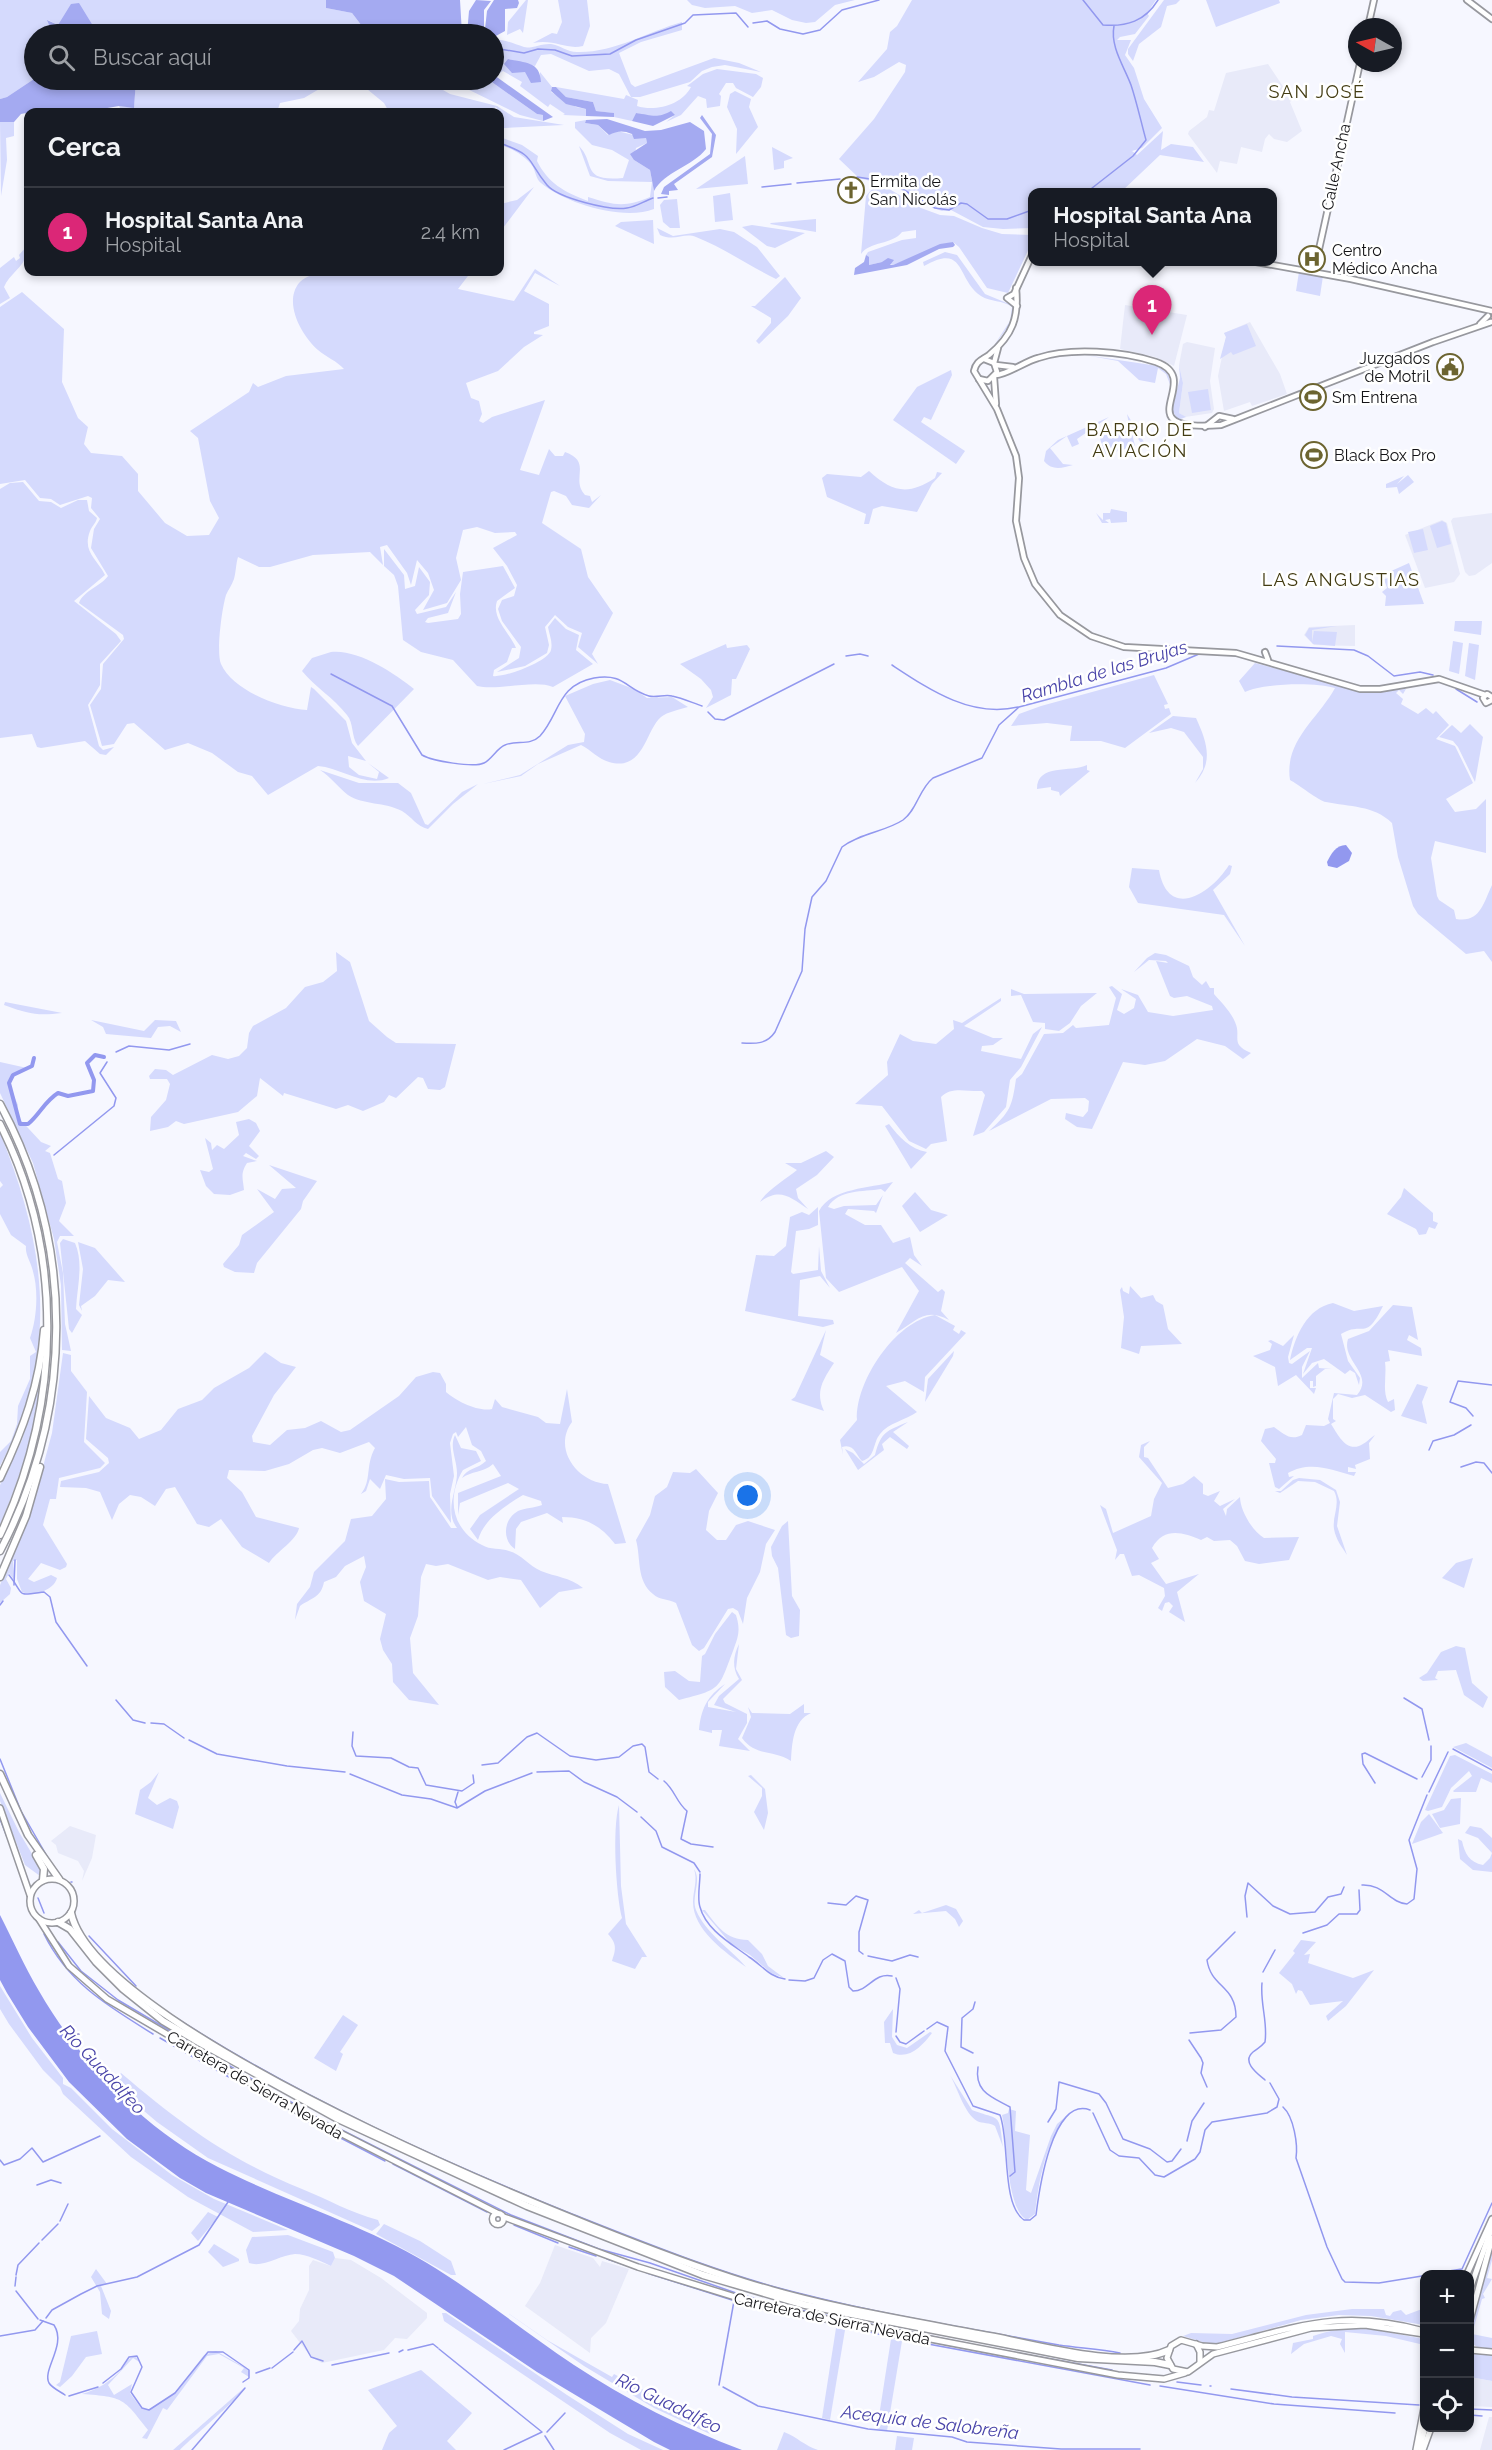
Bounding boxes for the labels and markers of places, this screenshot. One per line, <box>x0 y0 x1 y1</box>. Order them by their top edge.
place label: Ermita de San Nicolás <box>870 172 957 209</box>
church icon: Ermita de San Nicolás <box>836 175 866 205</box>
place label: Centro Médico Ancha <box>1332 241 1438 278</box>
hospital icon: Centro Médico Ancha <box>1297 244 1327 274</box>
pin: 1 <box>1132 286 1172 335</box>
place label: Juzgados de Motril <box>1359 349 1431 386</box>
public building icon: Juzgados de Motril <box>1435 352 1465 382</box>
sports icon: Sm Entrena <box>1298 382 1328 412</box>
place label: Sm Entrena <box>1332 388 1418 407</box>
sports icon: Black Box Pro <box>1299 440 1329 470</box>
place label: Black Box Pro <box>1334 446 1436 465</box>

